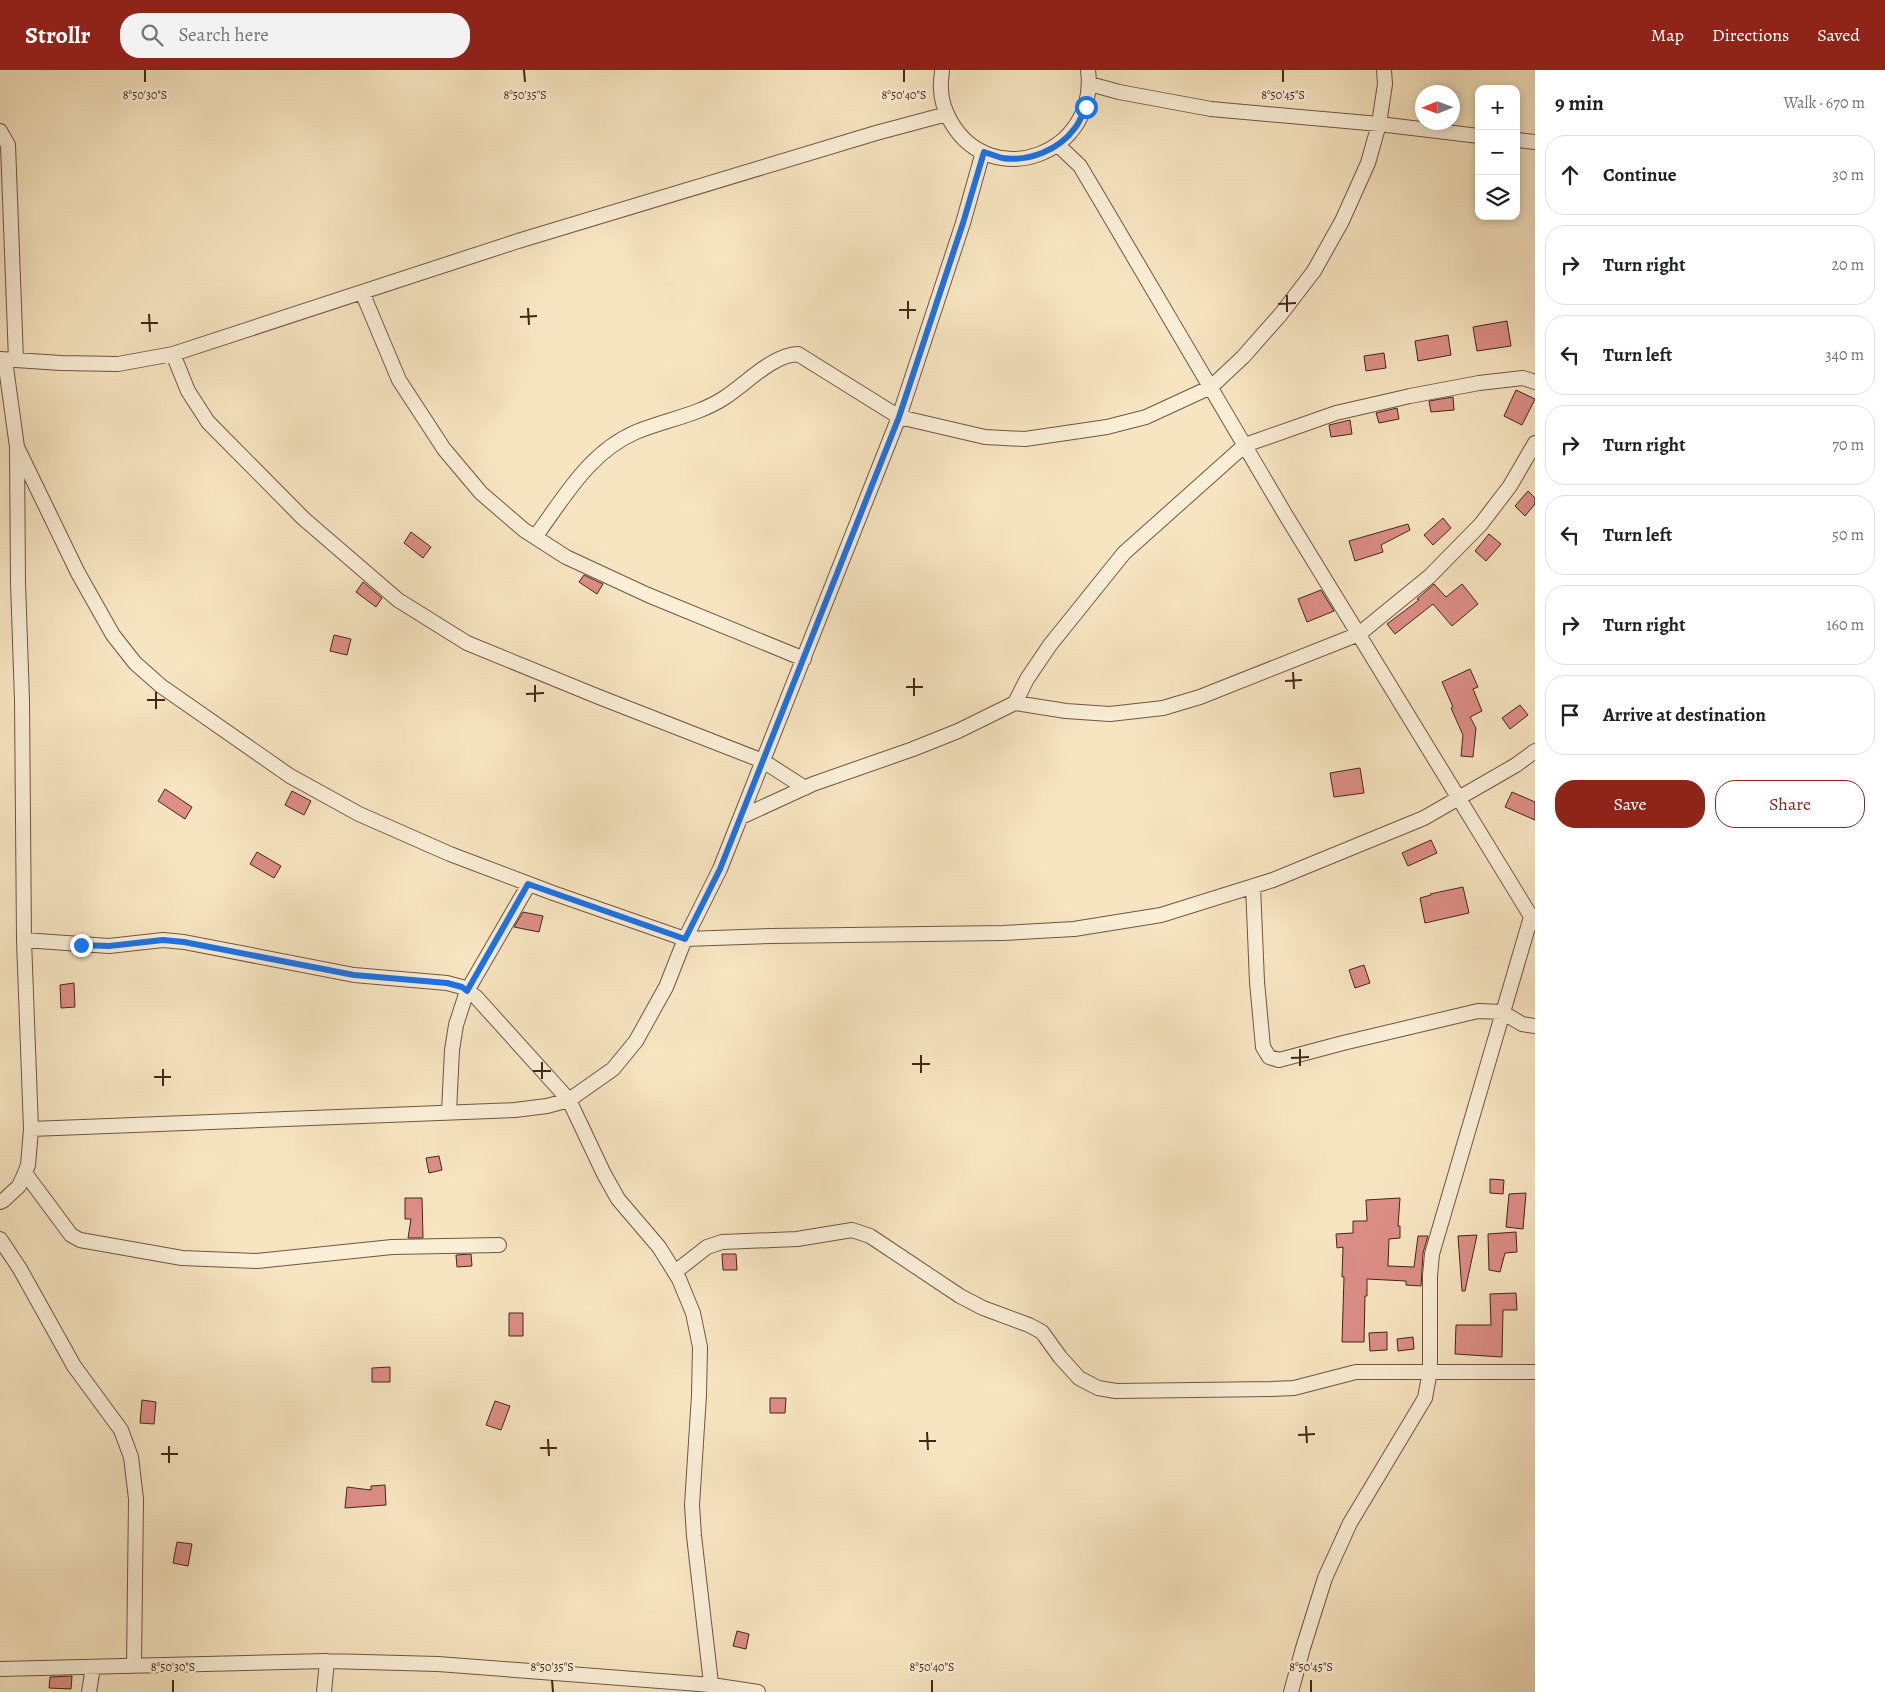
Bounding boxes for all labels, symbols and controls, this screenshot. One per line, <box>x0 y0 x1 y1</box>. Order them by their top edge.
search box <box>120 13 470 58</box>
text: Strollr <box>25 19 90 51</box>
icon: search <box>138 21 166 49</box>
text: Search here <box>178 22 269 48</box>
text: Map <box>1651 23 1684 47</box>
text: Directions <box>1712 23 1789 47</box>
text: Saved <box>1817 23 1860 47</box>
north arrow <box>1415 85 1460 130</box>
map controls <box>1475 85 1520 220</box>
button: + <box>1475 85 1520 130</box>
text: 8°50'30"S <box>123 87 167 103</box>
text: 8°50'35"S <box>503 87 547 103</box>
text: 8°50'40"S <box>882 87 926 103</box>
text: 8°50'45"S <box>1261 87 1305 103</box>
text: 9 min <box>1555 89 1604 117</box>
text: Walk · 670 m <box>1783 92 1865 114</box>
route start <box>1075 96 1098 119</box>
button: − <box>1475 130 1520 175</box>
icon: ahead <box>1556 161 1584 189</box>
text: Continue <box>1603 162 1677 188</box>
text: 30 m <box>1832 164 1864 186</box>
button: layers <box>1475 175 1520 220</box>
icon: right <box>1556 251 1584 279</box>
text: Turn right <box>1603 252 1685 278</box>
text: 20 m <box>1831 254 1864 276</box>
icon: left <box>1556 341 1584 369</box>
text: Turn left <box>1603 342 1672 368</box>
text: 340 m <box>1825 344 1864 366</box>
icon: right <box>1556 431 1584 459</box>
text: Turn right <box>1603 432 1685 458</box>
text: 70 m <box>1832 434 1864 456</box>
icon: left <box>1556 521 1584 549</box>
text: Turn left <box>1603 522 1672 548</box>
text: 50 m <box>1832 524 1864 546</box>
icon: right <box>1556 611 1584 639</box>
text: Turn right <box>1603 612 1685 638</box>
text: 160 m <box>1826 614 1864 636</box>
icon: arrive <box>1556 701 1584 729</box>
text: Arrive at destination <box>1603 702 1766 728</box>
button: Save <box>1555 780 1705 828</box>
button: Share <box>1715 780 1865 828</box>
route end <box>70 934 93 957</box>
text: 8°50'30"S <box>151 1659 195 1675</box>
text: 8°50'35"S <box>530 1659 574 1675</box>
text: 8°50'40"S <box>910 1659 954 1675</box>
text: 8°50'45"S <box>1289 1659 1333 1675</box>

